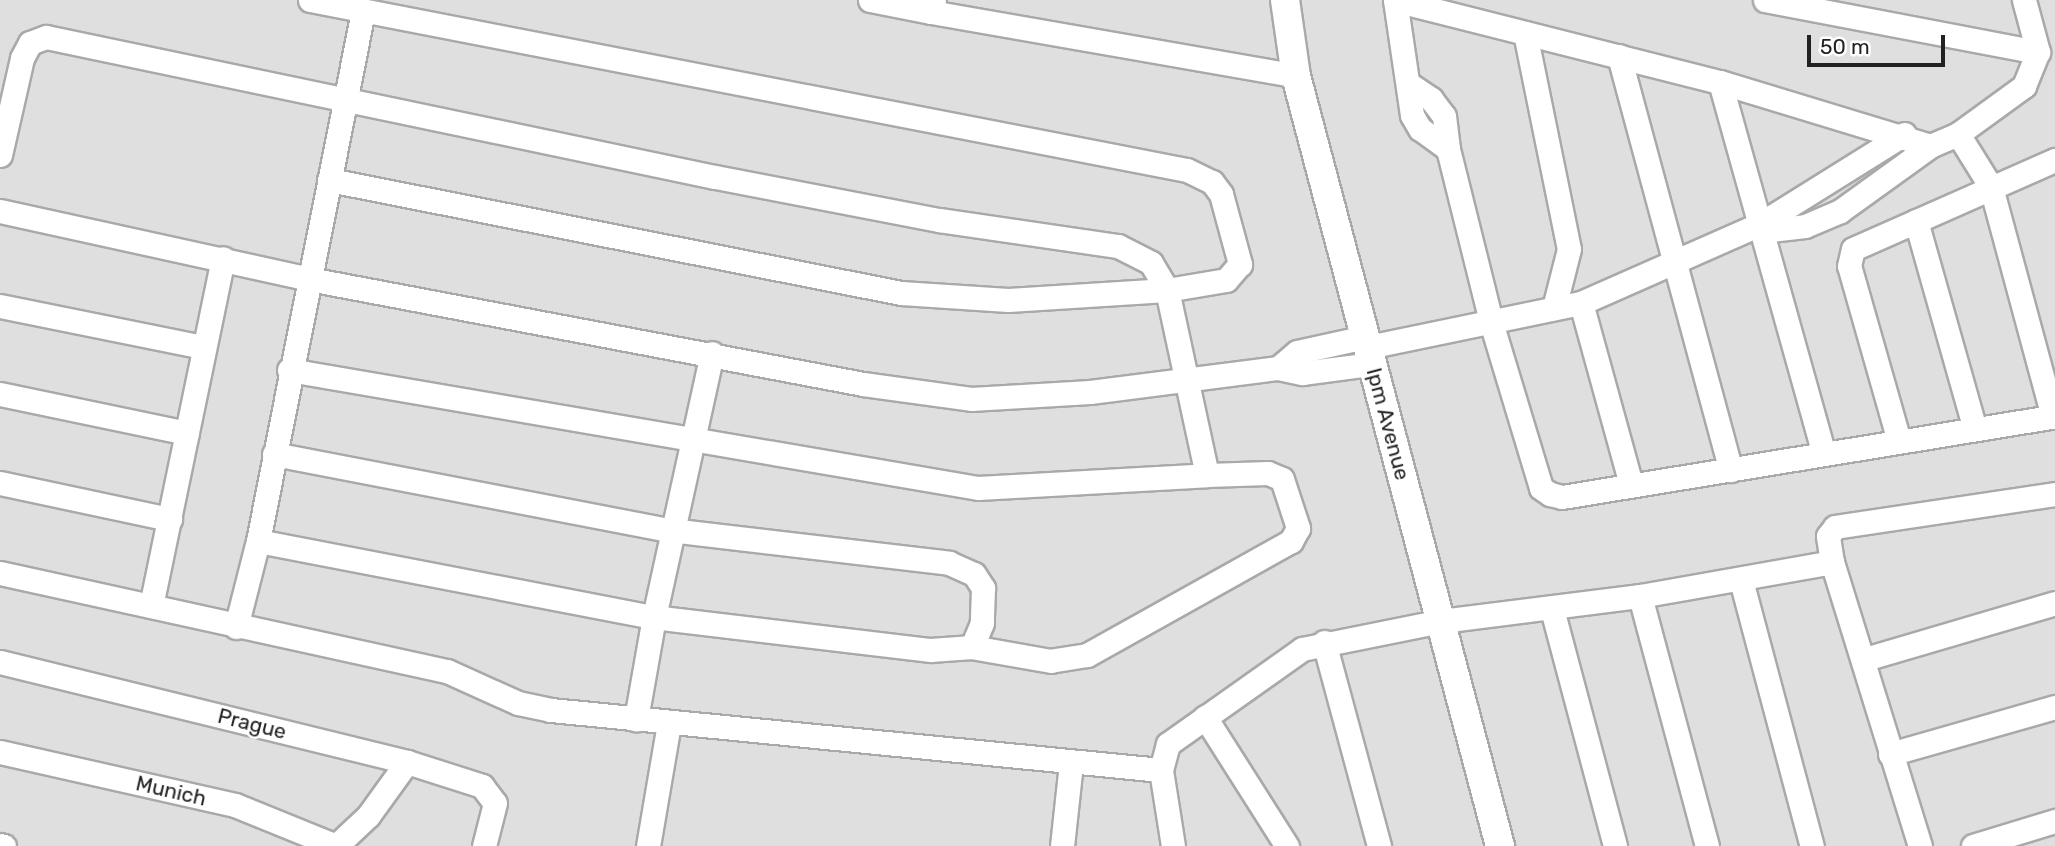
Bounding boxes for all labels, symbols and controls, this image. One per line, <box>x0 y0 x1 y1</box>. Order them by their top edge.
scale bar <box>1810 21 1948 65</box>
text: 50 m <box>1820 34 1870 59</box>
street label: Ipm Avenue <box>1361 365 1415 483</box>
street label: Prague <box>215 703 289 745</box>
street label: Munich <box>133 771 209 811</box>

